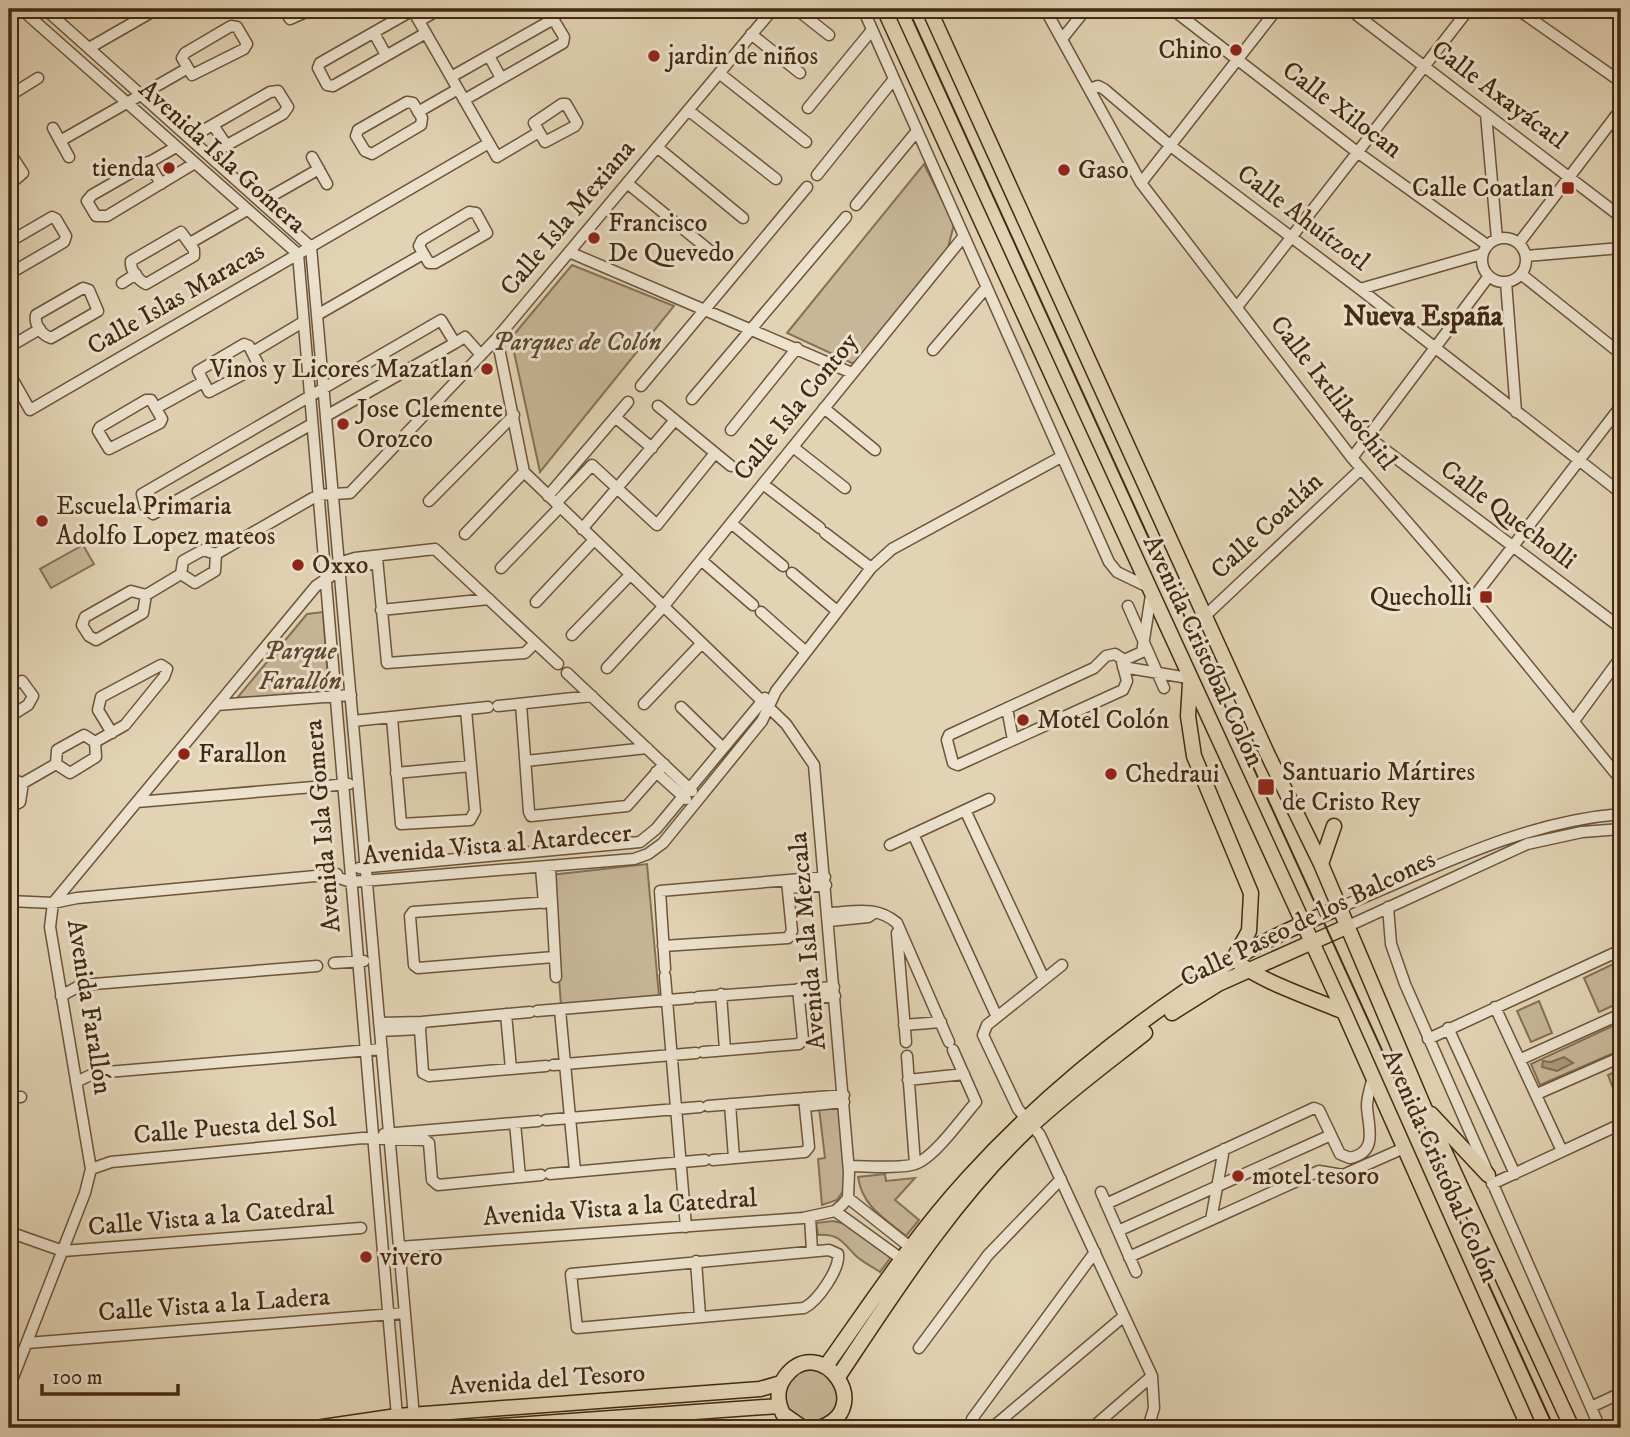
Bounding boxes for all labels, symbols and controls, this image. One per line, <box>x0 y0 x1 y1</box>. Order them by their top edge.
street label: Calle Axayácatl <box>1424 33 1574 157</box>
place label: Chino <box>1158 34 1222 67</box>
place label: jardin de niños <box>664 40 818 73</box>
marker: Chino <box>1228 42 1244 58</box>
marker: jardin de niños <box>646 48 662 64</box>
street label: Calle Xilocan <box>1275 54 1409 166</box>
street label: Avenida Isla Gomera <box>132 73 312 241</box>
street label: Calle Isla Mexiana <box>493 133 643 303</box>
place label: tienda <box>92 152 155 185</box>
place label: Gaso <box>1078 154 1129 187</box>
street label: Calle Ahuítzotl <box>1230 157 1376 279</box>
marker: tienda <box>161 160 177 176</box>
marker: Gaso <box>1056 162 1072 178</box>
place label: Calle Coatlan <box>1412 172 1554 205</box>
marker: Calle Coatlan <box>1560 180 1576 196</box>
place label: Francisco De Quevedo <box>608 207 734 270</box>
marker: Francisco De Quevedo <box>586 230 602 246</box>
street label: Calle Islas Maracas <box>82 235 270 363</box>
district label: Nueva España <box>1343 299 1504 334</box>
street label: Calle Ixtlilxóchitl <box>1262 309 1404 477</box>
park label: Parques de Colón <box>492 326 662 359</box>
street label: Calle Isla Contoy <box>726 326 866 488</box>
place label: Vinos y Licores Mazatlan <box>209 353 473 386</box>
marker: Vinos y Licores Mazatlan <box>479 361 495 377</box>
place label: Jose Clemente Orozco <box>355 393 503 456</box>
marker: Jose Clemente Orozco <box>335 416 351 432</box>
street label: Calle Quecholli <box>1433 453 1583 577</box>
street label: Calle Coatlán <box>1204 465 1330 586</box>
place label: Escuela Primaria Adolfo Lopez mateos <box>56 490 275 553</box>
marker: Escuela Primaria Adolfo Lopez mateos <box>34 513 50 529</box>
street label: Avenida Cristóbal Colón <box>1135 530 1271 772</box>
place label: Oxxo <box>312 549 369 582</box>
marker: Oxxo <box>290 557 306 573</box>
place label: Quecholli <box>1370 581 1472 614</box>
marker: Quecholli <box>1478 589 1494 605</box>
park label: Parque Farallón <box>258 635 342 698</box>
place label: Motel Colón <box>1037 704 1170 737</box>
marker: Motel Colón <box>1015 712 1031 728</box>
street label: Avenida Isla Gomera <box>297 718 349 934</box>
place label: Farallon <box>198 738 287 771</box>
marker: Farallon <box>176 746 192 762</box>
place label: Santuario Mártires de Cristo Rey <box>1282 756 1475 819</box>
place label: Chedraui <box>1125 758 1220 791</box>
marker: Chedraui <box>1103 766 1119 782</box>
marker: Santuario Mártires de Cristo Rey <box>1256 777 1276 797</box>
street label: Avenida Vista al Atardecer <box>361 817 633 873</box>
street label: Avenida Isla Mezcala <box>782 831 834 1051</box>
street label: Calle Paseo de los Balcones <box>1175 843 1441 995</box>
street label: Avenida Farallón <box>59 917 119 1097</box>
street label: Avenida Cristóbal Colón <box>1374 1044 1506 1288</box>
street label: Calle Puesta del Sol <box>132 1102 338 1152</box>
place label: motel tesoro <box>1252 1160 1379 1193</box>
marker: motel tesoro <box>1230 1168 1246 1184</box>
street label: Avenida Vista a la Catedral <box>482 1182 758 1234</box>
street label: Calle Vista a la Catedral <box>87 1190 336 1244</box>
place label: vivero <box>379 1241 443 1274</box>
marker: vivero <box>358 1249 374 1265</box>
street label: Calle Vista a la Ladera <box>97 1280 331 1330</box>
scale bar <box>42 1353 178 1397</box>
street label: Avenida del Tesoro <box>448 1357 646 1403</box>
text: 100 m <box>52 1365 103 1391</box>

